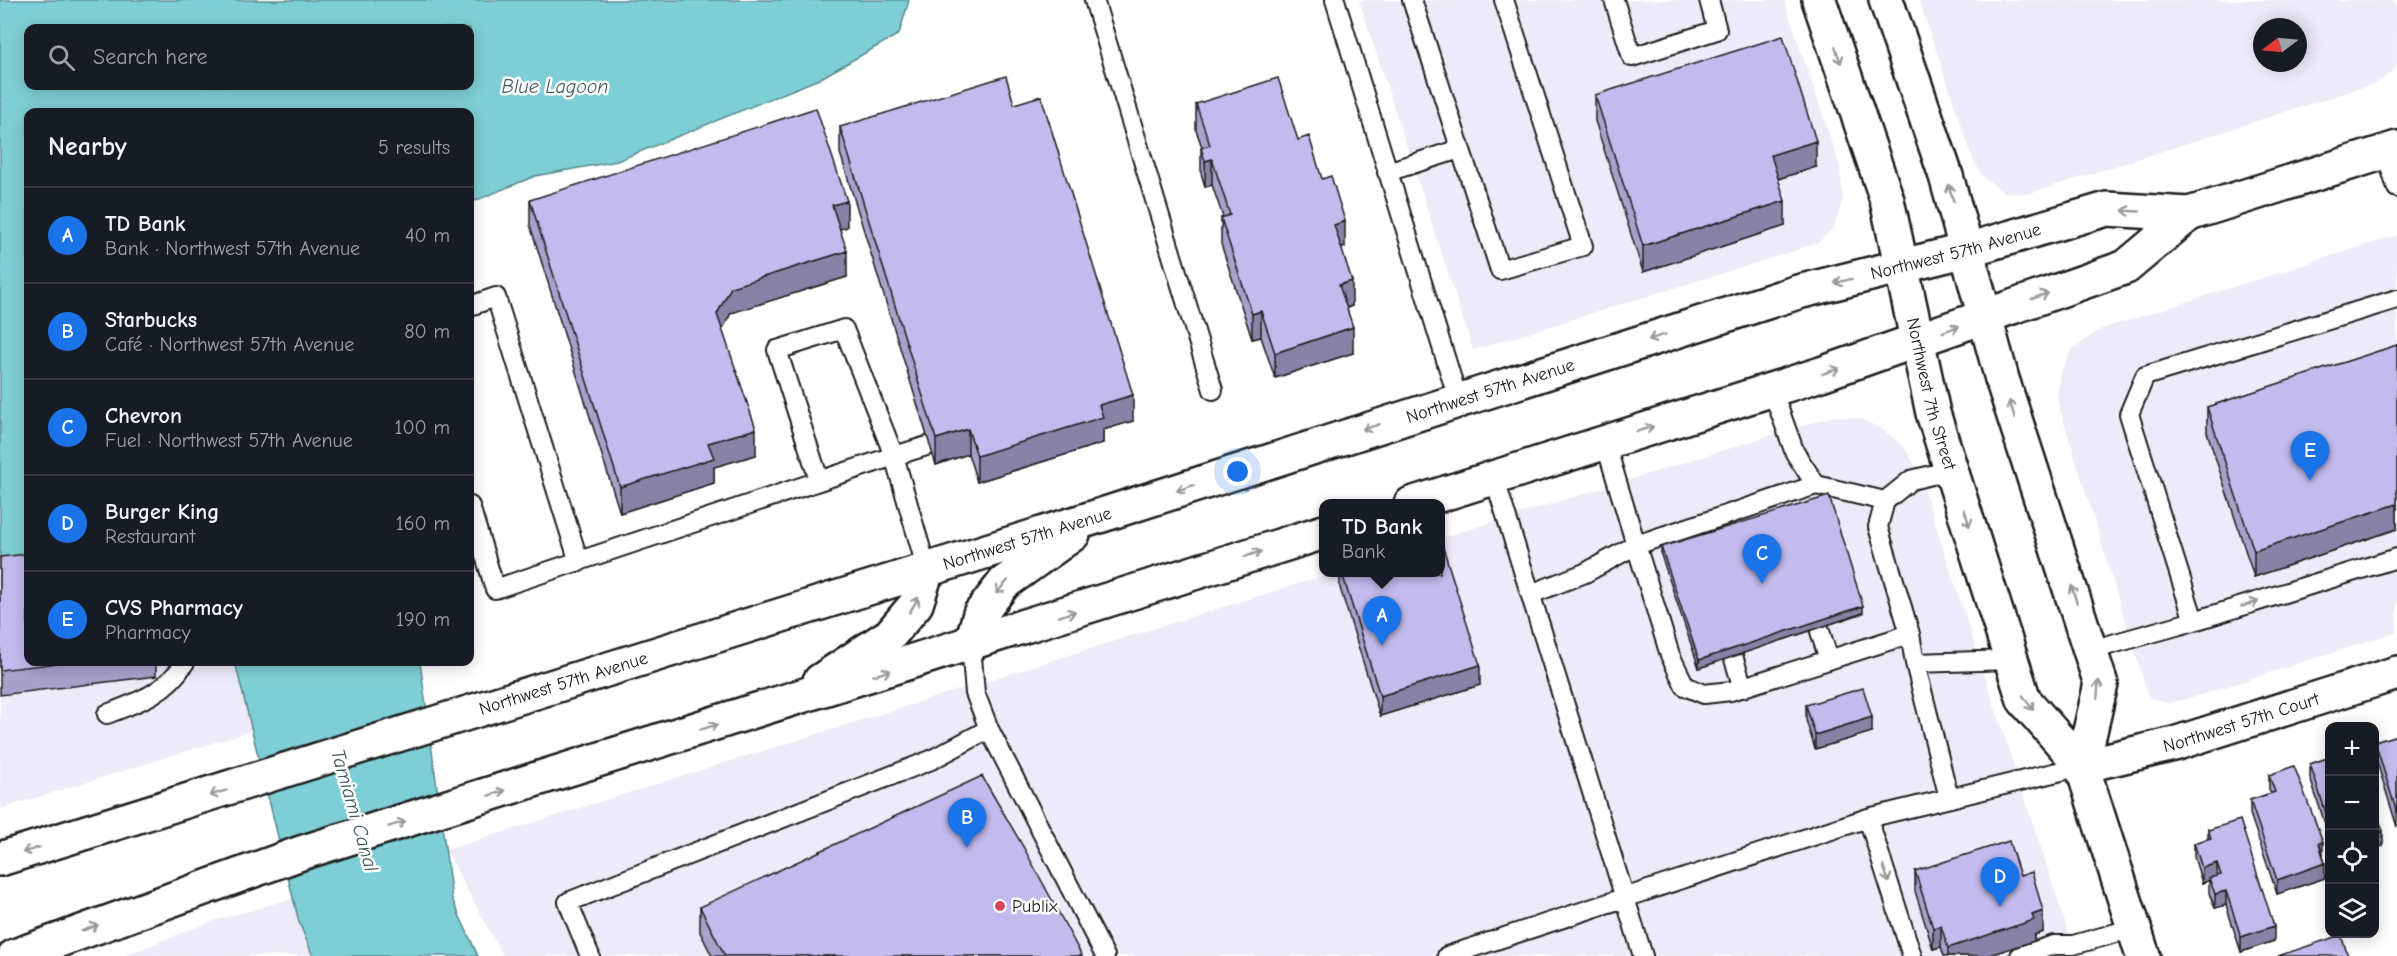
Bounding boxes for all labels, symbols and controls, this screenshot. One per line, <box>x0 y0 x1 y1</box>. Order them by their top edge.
north arrow <box>2253 18 2307 72</box>
search box <box>24 24 474 90</box>
icon: search <box>45 41 78 74</box>
text: Search here <box>93 44 208 70</box>
one-way arrow <box>1834 45 1845 64</box>
water label: Blue Lagoon <box>502 75 608 98</box>
text: Nearby <box>48 132 127 162</box>
text: 5 results <box>378 136 450 159</box>
one-way arrow <box>1945 184 1956 203</box>
one-way arrow <box>2121 205 2141 216</box>
text: TD Bank <box>105 211 185 237</box>
street label: Northwest 57th Avenue <box>1868 219 2043 285</box>
text: A <box>62 224 73 247</box>
text: 40 m <box>405 224 450 247</box>
text: Bank · Northwest 57th Avenue <box>105 237 360 260</box>
one-way arrow <box>1834 275 1853 287</box>
one-way arrow <box>2030 290 2049 301</box>
text: Starbucks <box>105 307 197 333</box>
street label: Northwest 7th Street <box>1902 316 1961 473</box>
text: B <box>61 320 74 343</box>
text: 80 m <box>404 320 450 343</box>
one-way arrow <box>1941 322 1960 333</box>
one-way arrow <box>1648 332 1667 343</box>
text: Café · Northwest 57th Avenue <box>105 333 354 356</box>
street label: Northwest 57th Avenue <box>1404 354 1577 428</box>
one-way arrow <box>1822 364 1840 375</box>
one-way arrow <box>2006 400 2017 419</box>
text: Chevron <box>105 403 182 429</box>
text: C <box>61 416 74 439</box>
text: 100 m <box>395 416 450 439</box>
one-way arrow <box>1362 423 1381 434</box>
one-way arrow <box>1635 423 1654 434</box>
text: Fuel · Northwest 57th Avenue <box>105 429 353 452</box>
pin: E <box>2290 432 2330 481</box>
your location <box>1223 457 1252 486</box>
one-way arrow <box>1176 483 1195 494</box>
text: Burger King <box>105 499 219 525</box>
popup <box>1319 499 1445 577</box>
street label: Northwest 57th Avenue <box>940 503 1114 575</box>
one-way arrow <box>1963 508 1974 527</box>
text: D <box>61 512 74 535</box>
text: 160 m <box>396 512 450 535</box>
text: TD Bank <box>1342 514 1422 540</box>
text: Restaurant <box>105 525 195 548</box>
pin: C <box>1742 534 1782 584</box>
text: Bank <box>1342 540 1385 563</box>
one-way arrow <box>1243 548 1262 559</box>
one-way arrow <box>995 580 1009 595</box>
one-way arrow <box>2068 585 2079 604</box>
text: CVS Pharmacy <box>105 595 243 621</box>
one-way arrow <box>908 596 920 613</box>
pin: A <box>1362 596 1402 646</box>
one-way arrow <box>2240 598 2259 609</box>
text: E <box>62 608 73 631</box>
text: 190 m <box>396 608 450 631</box>
one-way arrow <box>1057 608 1076 619</box>
text: Pharmacy <box>105 621 191 644</box>
street label: Northwest 57th Avenue <box>476 648 650 720</box>
one-way arrow <box>872 667 891 678</box>
one-way arrow <box>2093 679 2104 699</box>
street label: Northwest 57th Court <box>2161 688 2323 757</box>
one-way arrow <box>2022 694 2034 710</box>
one-way arrow <box>699 721 718 732</box>
map controls <box>2325 722 2379 938</box>
button: + <box>2325 722 2379 776</box>
water label: Tamiami Canal <box>326 746 383 875</box>
button: − <box>2325 776 2379 830</box>
one-way arrow <box>487 787 506 798</box>
one-way arrow <box>209 788 228 799</box>
pin: B <box>948 798 986 848</box>
one-way arrow <box>387 818 406 829</box>
button: locate <box>2325 830 2379 884</box>
one-way arrow <box>22 845 41 856</box>
pin: D <box>1980 858 2020 907</box>
one-way arrow <box>1881 864 1892 883</box>
button: layers <box>2325 884 2379 938</box>
place label: Publix <box>1012 896 1058 917</box>
marker: Publix <box>993 899 1007 913</box>
one-way arrow <box>80 922 98 933</box>

